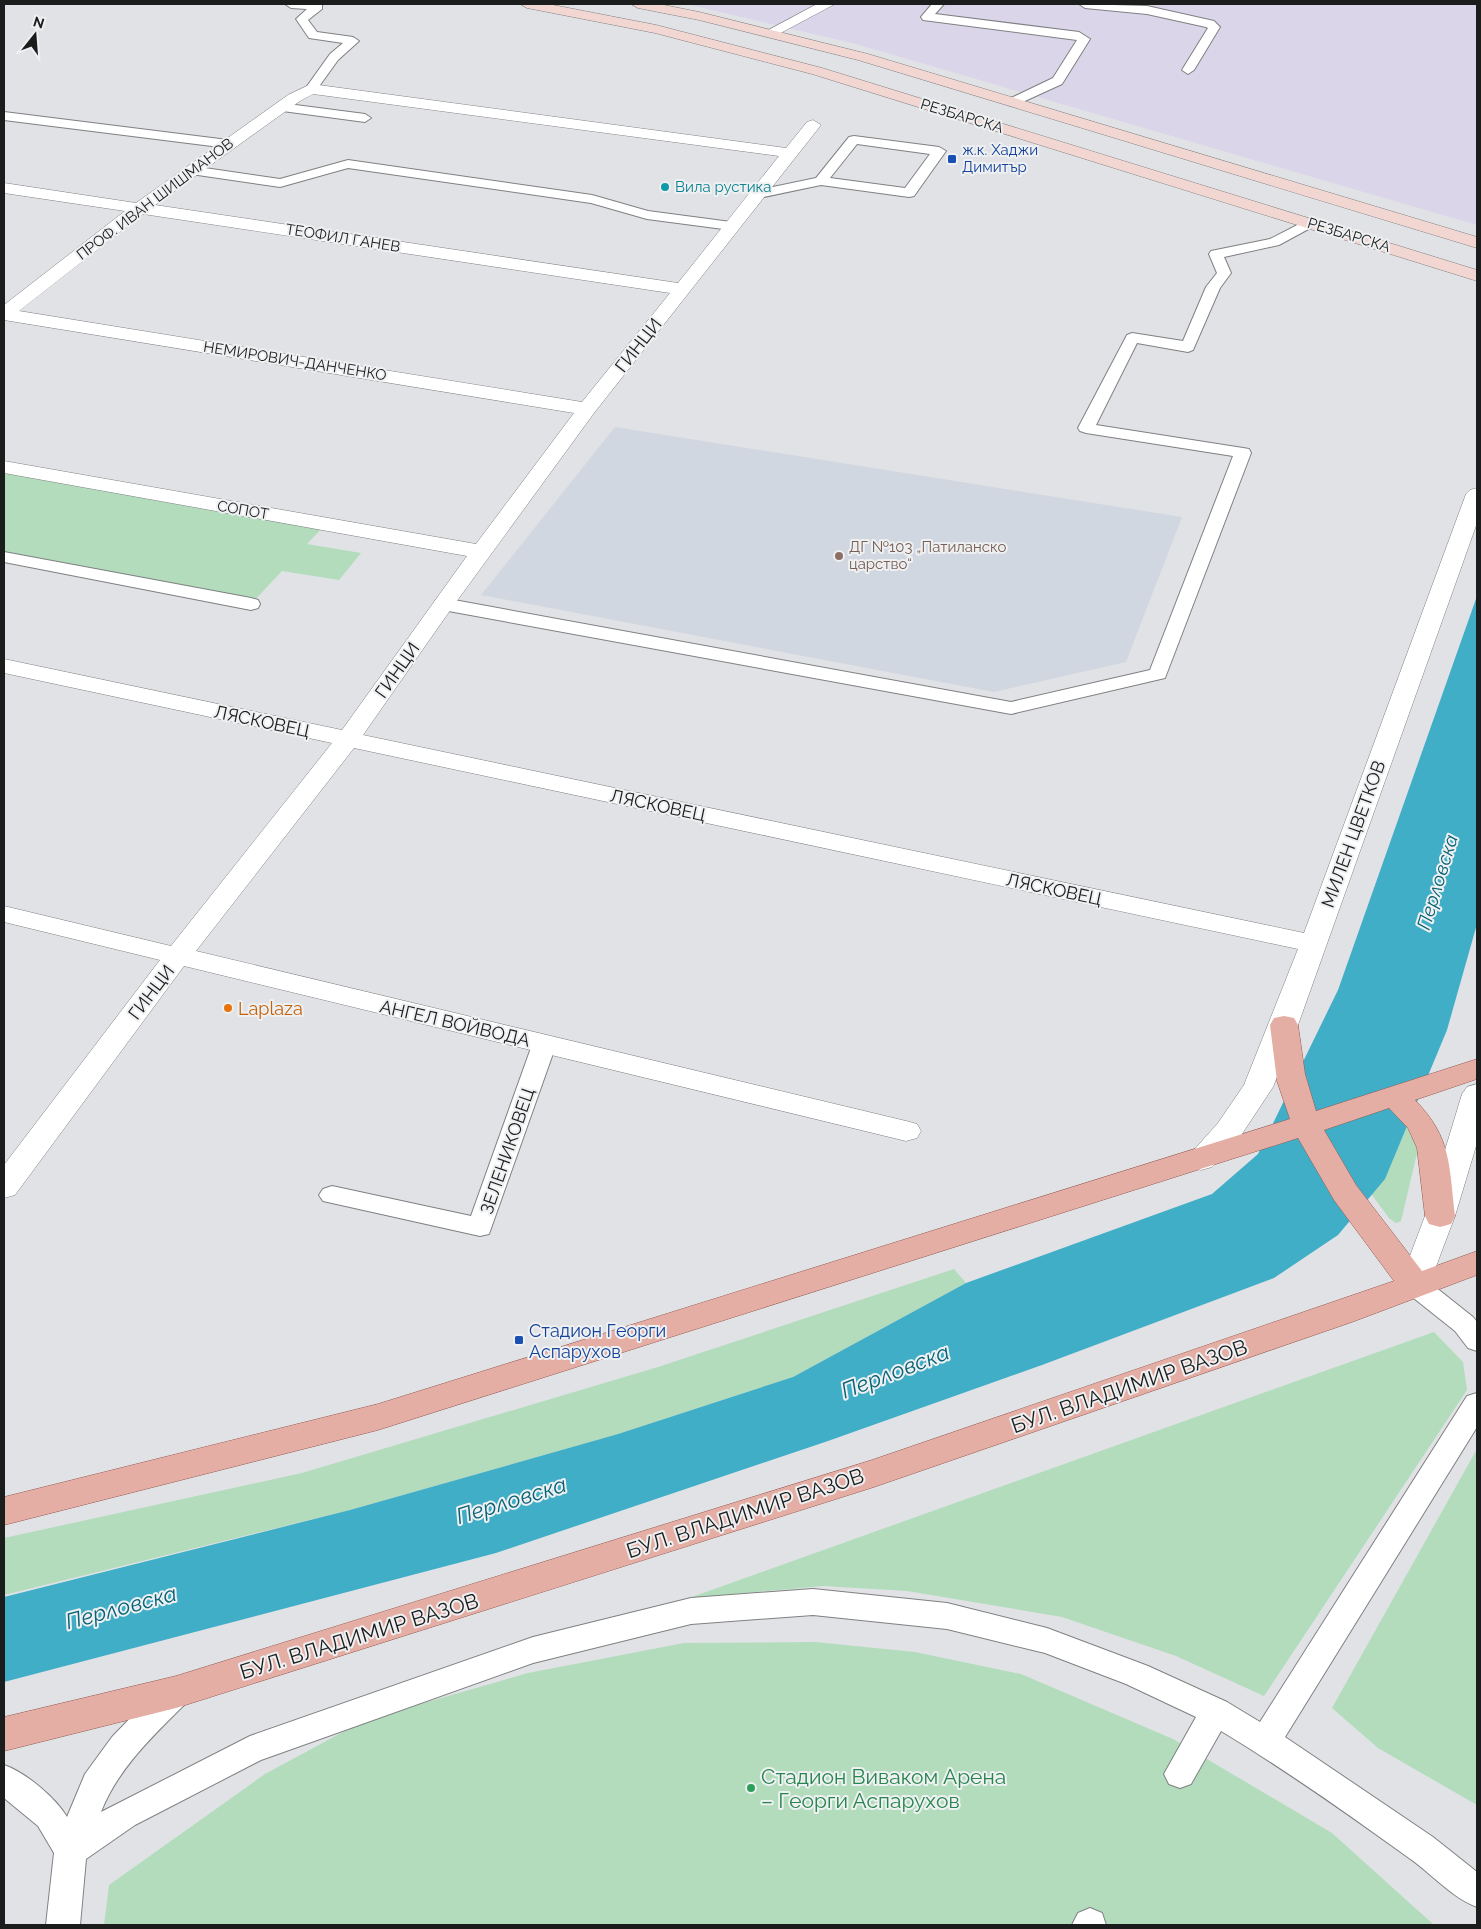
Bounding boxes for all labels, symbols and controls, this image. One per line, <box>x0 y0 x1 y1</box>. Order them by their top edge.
north arrow <box>10 10 60 60</box>
text: N <box>31 13 46 32</box>
street label: РЕЗБАРСКА <box>918 95 1006 137</box>
street label: ПРОФ. ИВАН ШИШМАНОВ <box>73 134 237 264</box>
place label: ж.к. Хаджи Димитър <box>962 141 1038 176</box>
marker: ж.к. Хаджи Димитър <box>946 153 958 165</box>
place label: Вила рустика <box>675 178 772 196</box>
marker: Вила рустика <box>659 181 671 193</box>
street label: РЕЗБАРСКА <box>1305 214 1393 256</box>
street label: ТЕОФИЛ ГАНЕВ <box>284 220 402 256</box>
street label: ГИНЦИ <box>610 314 666 376</box>
street label: НЕМИРОВИЧ-ДАНЧЕНКО <box>202 338 388 384</box>
street label: СОПОТ <box>216 497 270 523</box>
place label: ДГ №103 „Патиланско царство“ <box>849 538 1006 573</box>
marker: ДГ №103 „Патиланско царство“ <box>833 550 845 562</box>
street label: ГИНЦИ <box>370 638 424 702</box>
street label: ЛЯСКОВЕЦ <box>212 701 312 741</box>
street label: МИЛЕН ЦВЕТКОВ <box>1317 758 1389 910</box>
street label: ЛЯСКОВЕЦ <box>608 785 708 825</box>
water label: Перловска <box>1412 832 1462 932</box>
street label: ЛЯСКОВЕЦ <box>1004 869 1104 909</box>
street label: ГИНЦИ <box>124 960 178 1024</box>
street label: АНГЕЛ ВОЙВОДА <box>378 995 532 1051</box>
place label: Laplaza <box>238 998 303 1019</box>
marker: Laplaza <box>222 1002 234 1014</box>
street label: ЗЕЛЕНИКОВЕЦ <box>476 1085 538 1217</box>
place label: Стадион Георги Аспарухов <box>529 1320 666 1362</box>
marker: Стадион Георги Аспарухов <box>513 1334 525 1346</box>
street label: БУЛ. ВЛАДИМИР ВАЗОВ <box>1008 1334 1250 1438</box>
water label: Перловска <box>837 1338 953 1404</box>
street label: БУЛ. ВЛАДИМИР ВАЗОВ <box>623 1463 867 1563</box>
water label: Перловска <box>453 1471 569 1529</box>
water label: Перловска <box>63 1580 179 1634</box>
street label: БУЛ. ВЛАДИМИР ВАЗОВ <box>237 1588 481 1684</box>
place label: Стадион Виваком Арена – Георги Аспарухов <box>761 1764 1006 1813</box>
marker: Стадион Виваком Арена – Георги Аспарухов <box>745 1782 757 1794</box>

